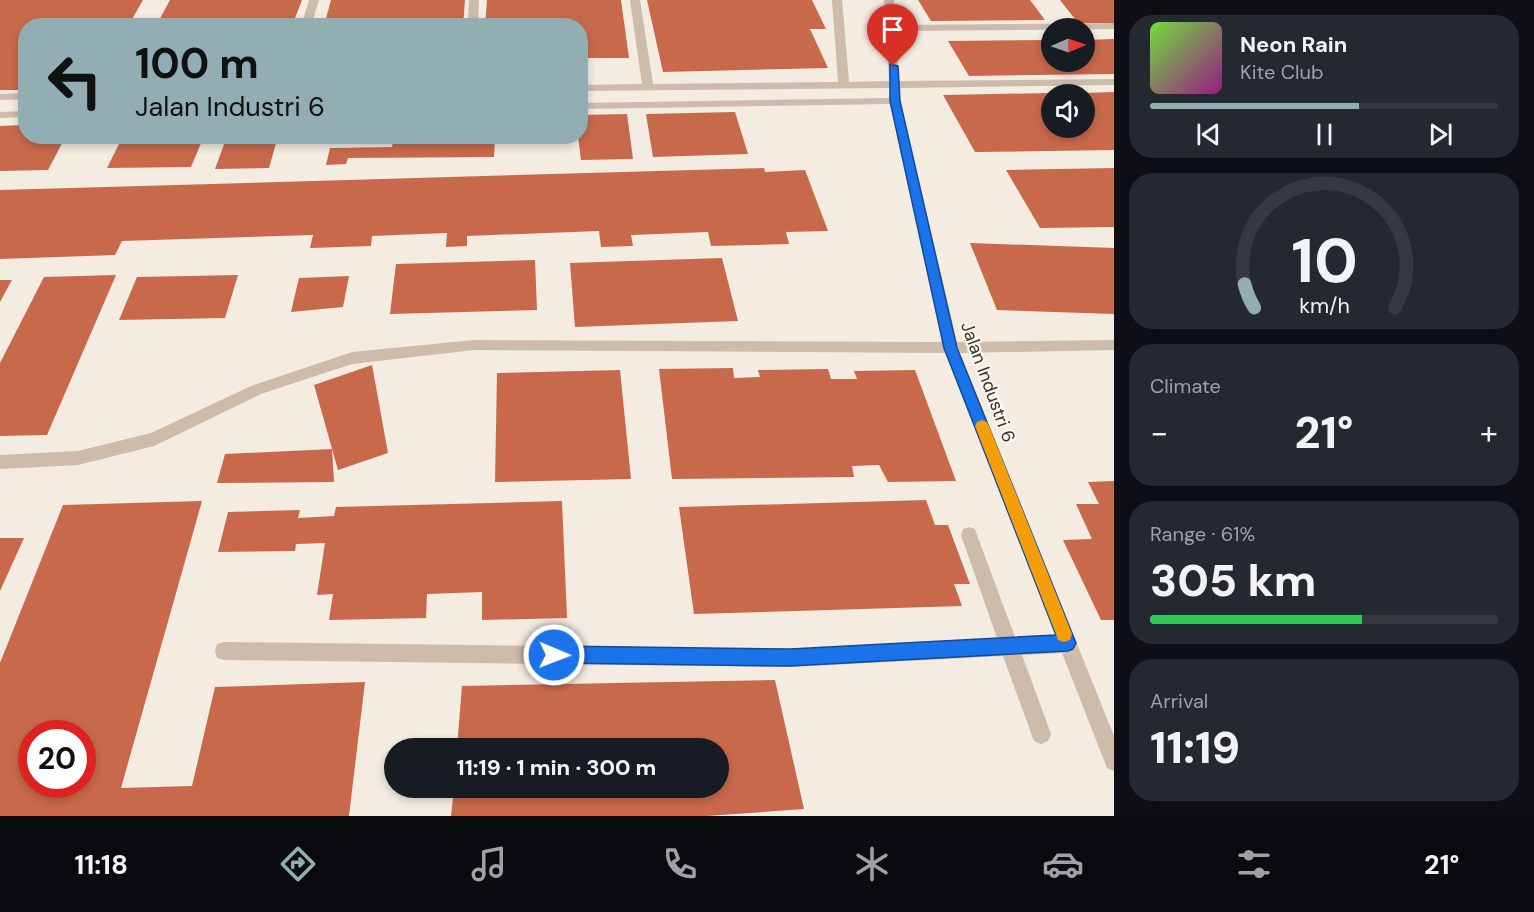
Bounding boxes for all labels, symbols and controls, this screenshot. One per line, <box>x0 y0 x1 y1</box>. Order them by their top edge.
pin <box>867 4 918 66</box>
icon: arrive <box>876 13 909 46</box>
north arrow <box>1041 18 1095 72</box>
map controls <box>1041 18 1095 138</box>
text: Neon Rain <box>1240 30 1347 59</box>
text: 100 m <box>135 36 259 91</box>
icon: left <box>36 42 114 120</box>
text: Kite Club <box>1240 59 1324 85</box>
button: sound <box>1041 84 1095 138</box>
text: Jalan Industri 6 <box>135 89 325 124</box>
icon: previous <box>1192 118 1225 151</box>
icon: pause <box>1308 118 1341 151</box>
icon: next <box>1424 118 1457 151</box>
text: 10 <box>1291 220 1357 301</box>
text: km/h <box>1299 292 1349 320</box>
street label: Jalan Industri 6 <box>955 318 1021 446</box>
text: Climate <box>1150 373 1221 399</box>
text: 21° <box>1294 403 1354 462</box>
text: − <box>1150 411 1168 454</box>
text: + <box>1480 411 1498 454</box>
text: Range · 61% <box>1150 521 1255 547</box>
text: 305 km <box>1150 551 1316 610</box>
position arrow <box>522 623 586 687</box>
text: Arrival <box>1150 688 1208 714</box>
text: 11:19 <box>1150 718 1240 777</box>
speed limit sign: 20 <box>18 720 96 798</box>
text: 11:19 · 1 min · 300 m <box>457 753 656 782</box>
icon: directions <box>277 843 319 885</box>
icon: music <box>468 843 510 885</box>
icon: phone <box>659 843 701 885</box>
icon: climate <box>851 843 893 885</box>
icon: car <box>1042 843 1084 885</box>
icon: filters <box>1233 843 1275 885</box>
text: 11:18 <box>75 847 128 882</box>
text: 21° <box>1424 847 1459 882</box>

